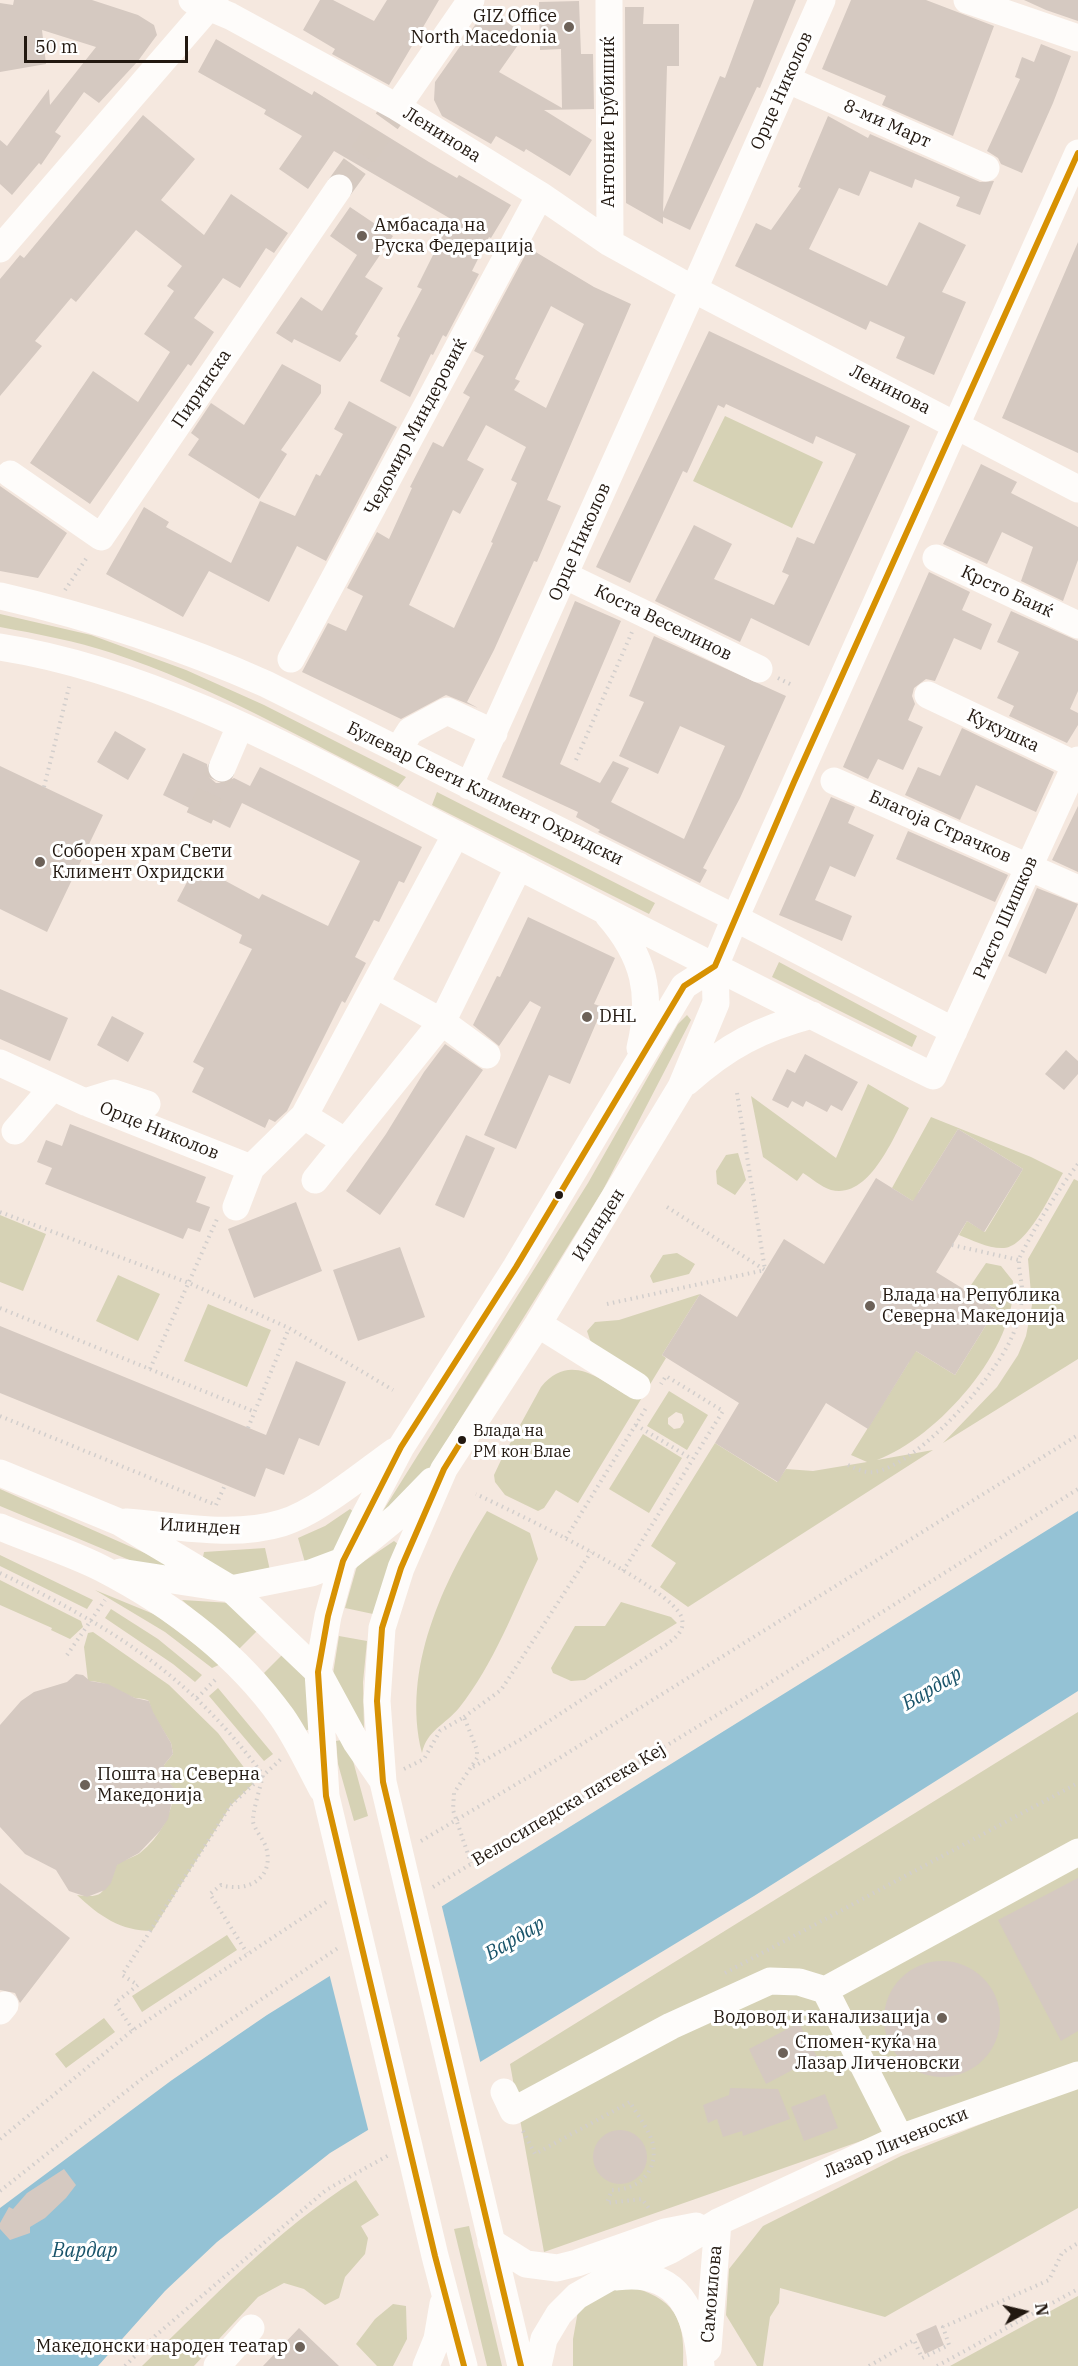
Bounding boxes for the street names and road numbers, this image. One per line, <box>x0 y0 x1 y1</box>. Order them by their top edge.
street label: Орце Николов <box>746 29 818 153</box>
street label: Антоние Грубишиќ <box>598 36 620 208</box>
street label: 8-ми Март <box>840 95 934 153</box>
street label: Ленинова <box>399 103 485 167</box>
street label: Чедомир Миндеровиќ <box>360 335 472 519</box>
street label: Пиринска <box>168 346 236 432</box>
street label: Ленинова <box>846 360 934 420</box>
street label: Орце Николов <box>544 480 616 604</box>
street label: Крсто Баиќ <box>957 561 1057 623</box>
street label: Коста Веселинов <box>591 580 735 666</box>
street label: Кукушка <box>963 705 1043 757</box>
street label: Булевар Свети Климент Охридски <box>343 717 627 871</box>
street label: Благоја Страчков <box>866 786 1014 868</box>
street label: Ристо Шишков <box>969 853 1043 983</box>
street label: Орце Николов <box>96 1097 222 1165</box>
street label: Илинден <box>568 1185 630 1265</box>
street label: Илинден <box>159 1514 241 1540</box>
street label: Велосипедска патека Кеј <box>468 1739 670 1871</box>
street label: Лазар Личеноски <box>820 2103 972 2183</box>
street label: Самоилова <box>697 2244 727 2344</box>

